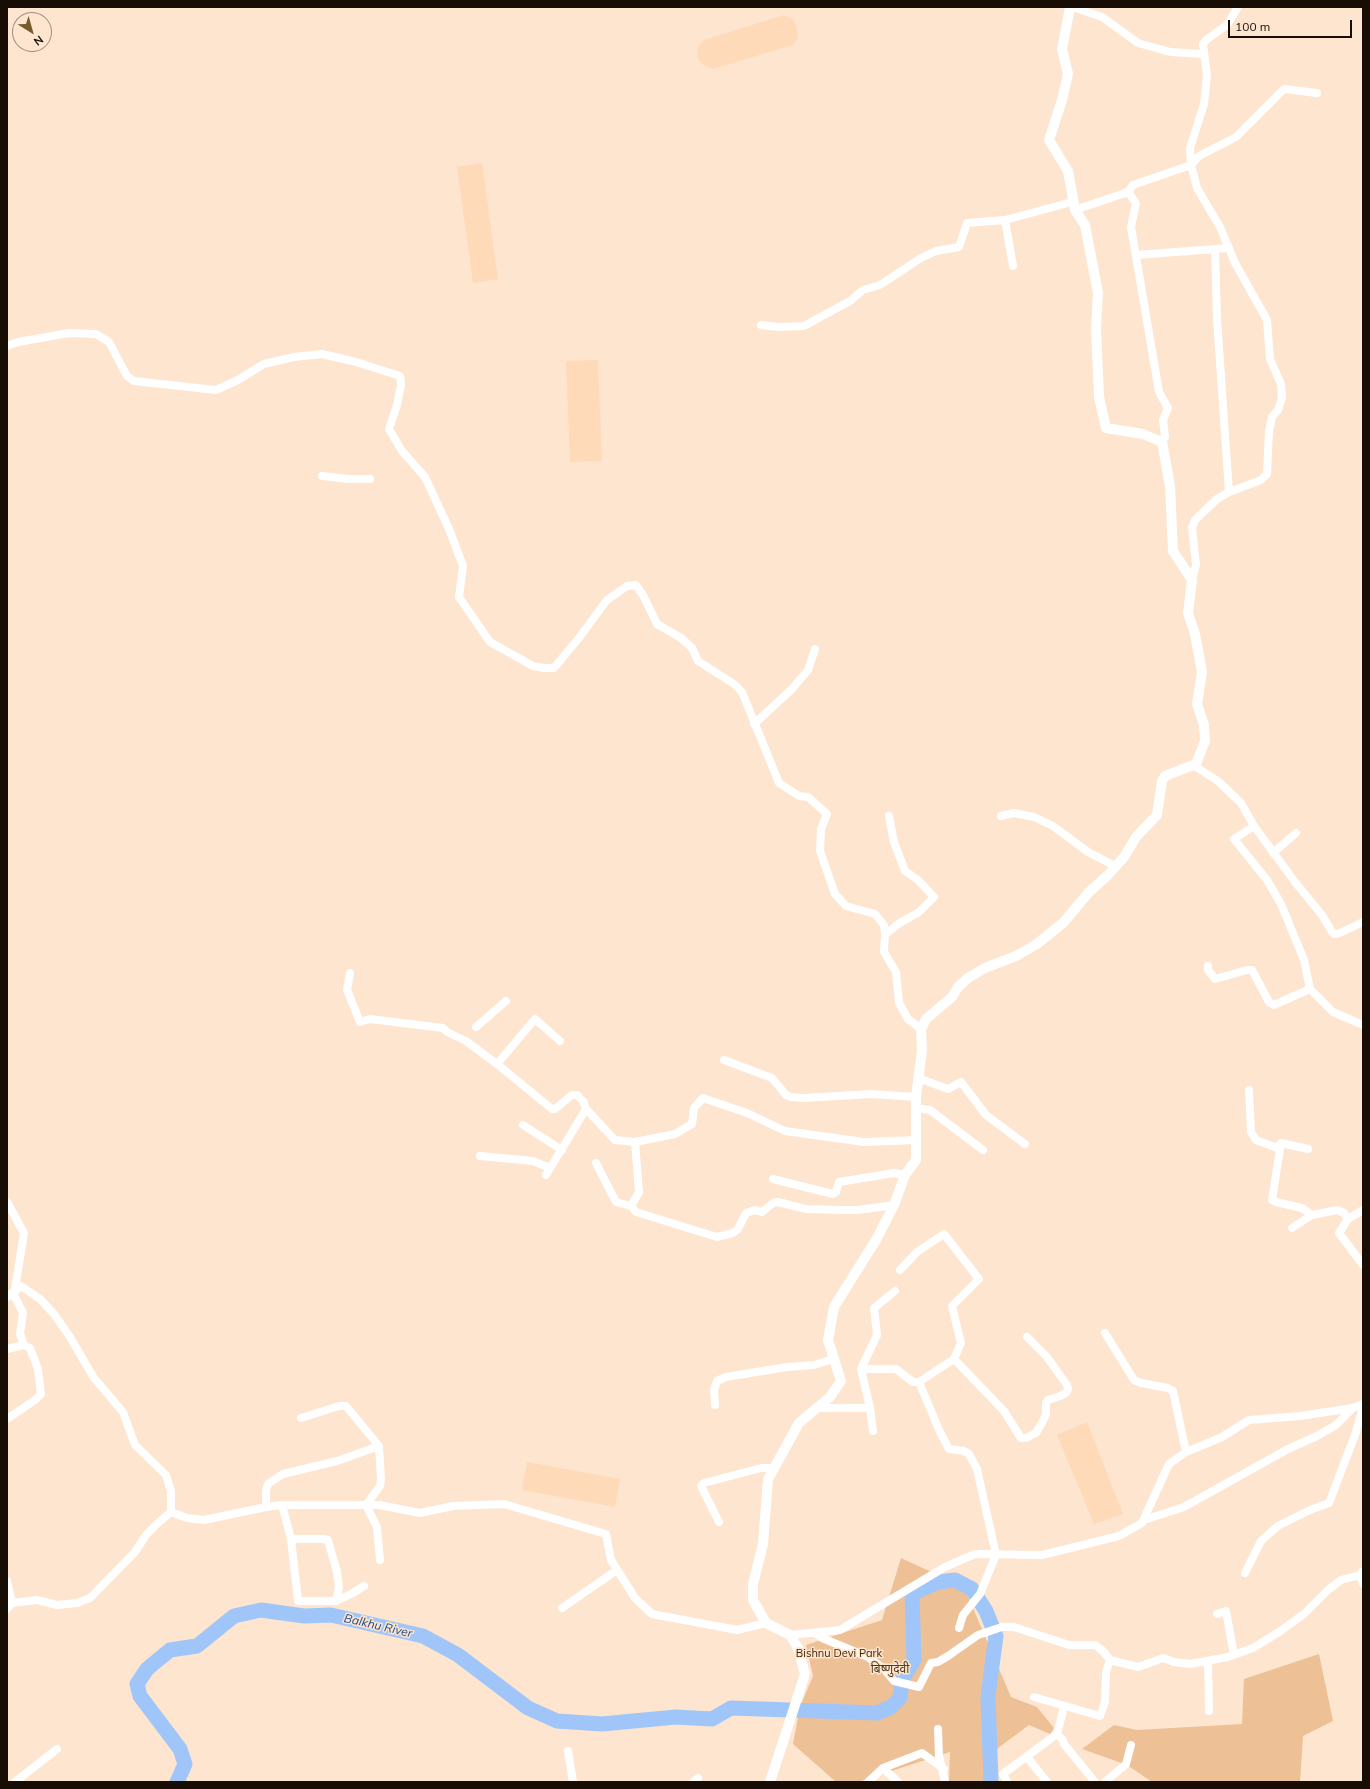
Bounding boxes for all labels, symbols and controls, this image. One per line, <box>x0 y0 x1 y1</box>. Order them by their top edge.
north arrow <box>12 12 52 52</box>
scale bar <box>1230 12 1354 38</box>
text: 100 m <box>1235 19 1270 34</box>
text: N <box>31 33 46 49</box>
water label: Balkhu River <box>342 1611 414 1641</box>
park label: Bishnu Devi Park <box>796 1647 882 1661</box>
district label: बिष्णुदेवी <box>871 1662 909 1676</box>

